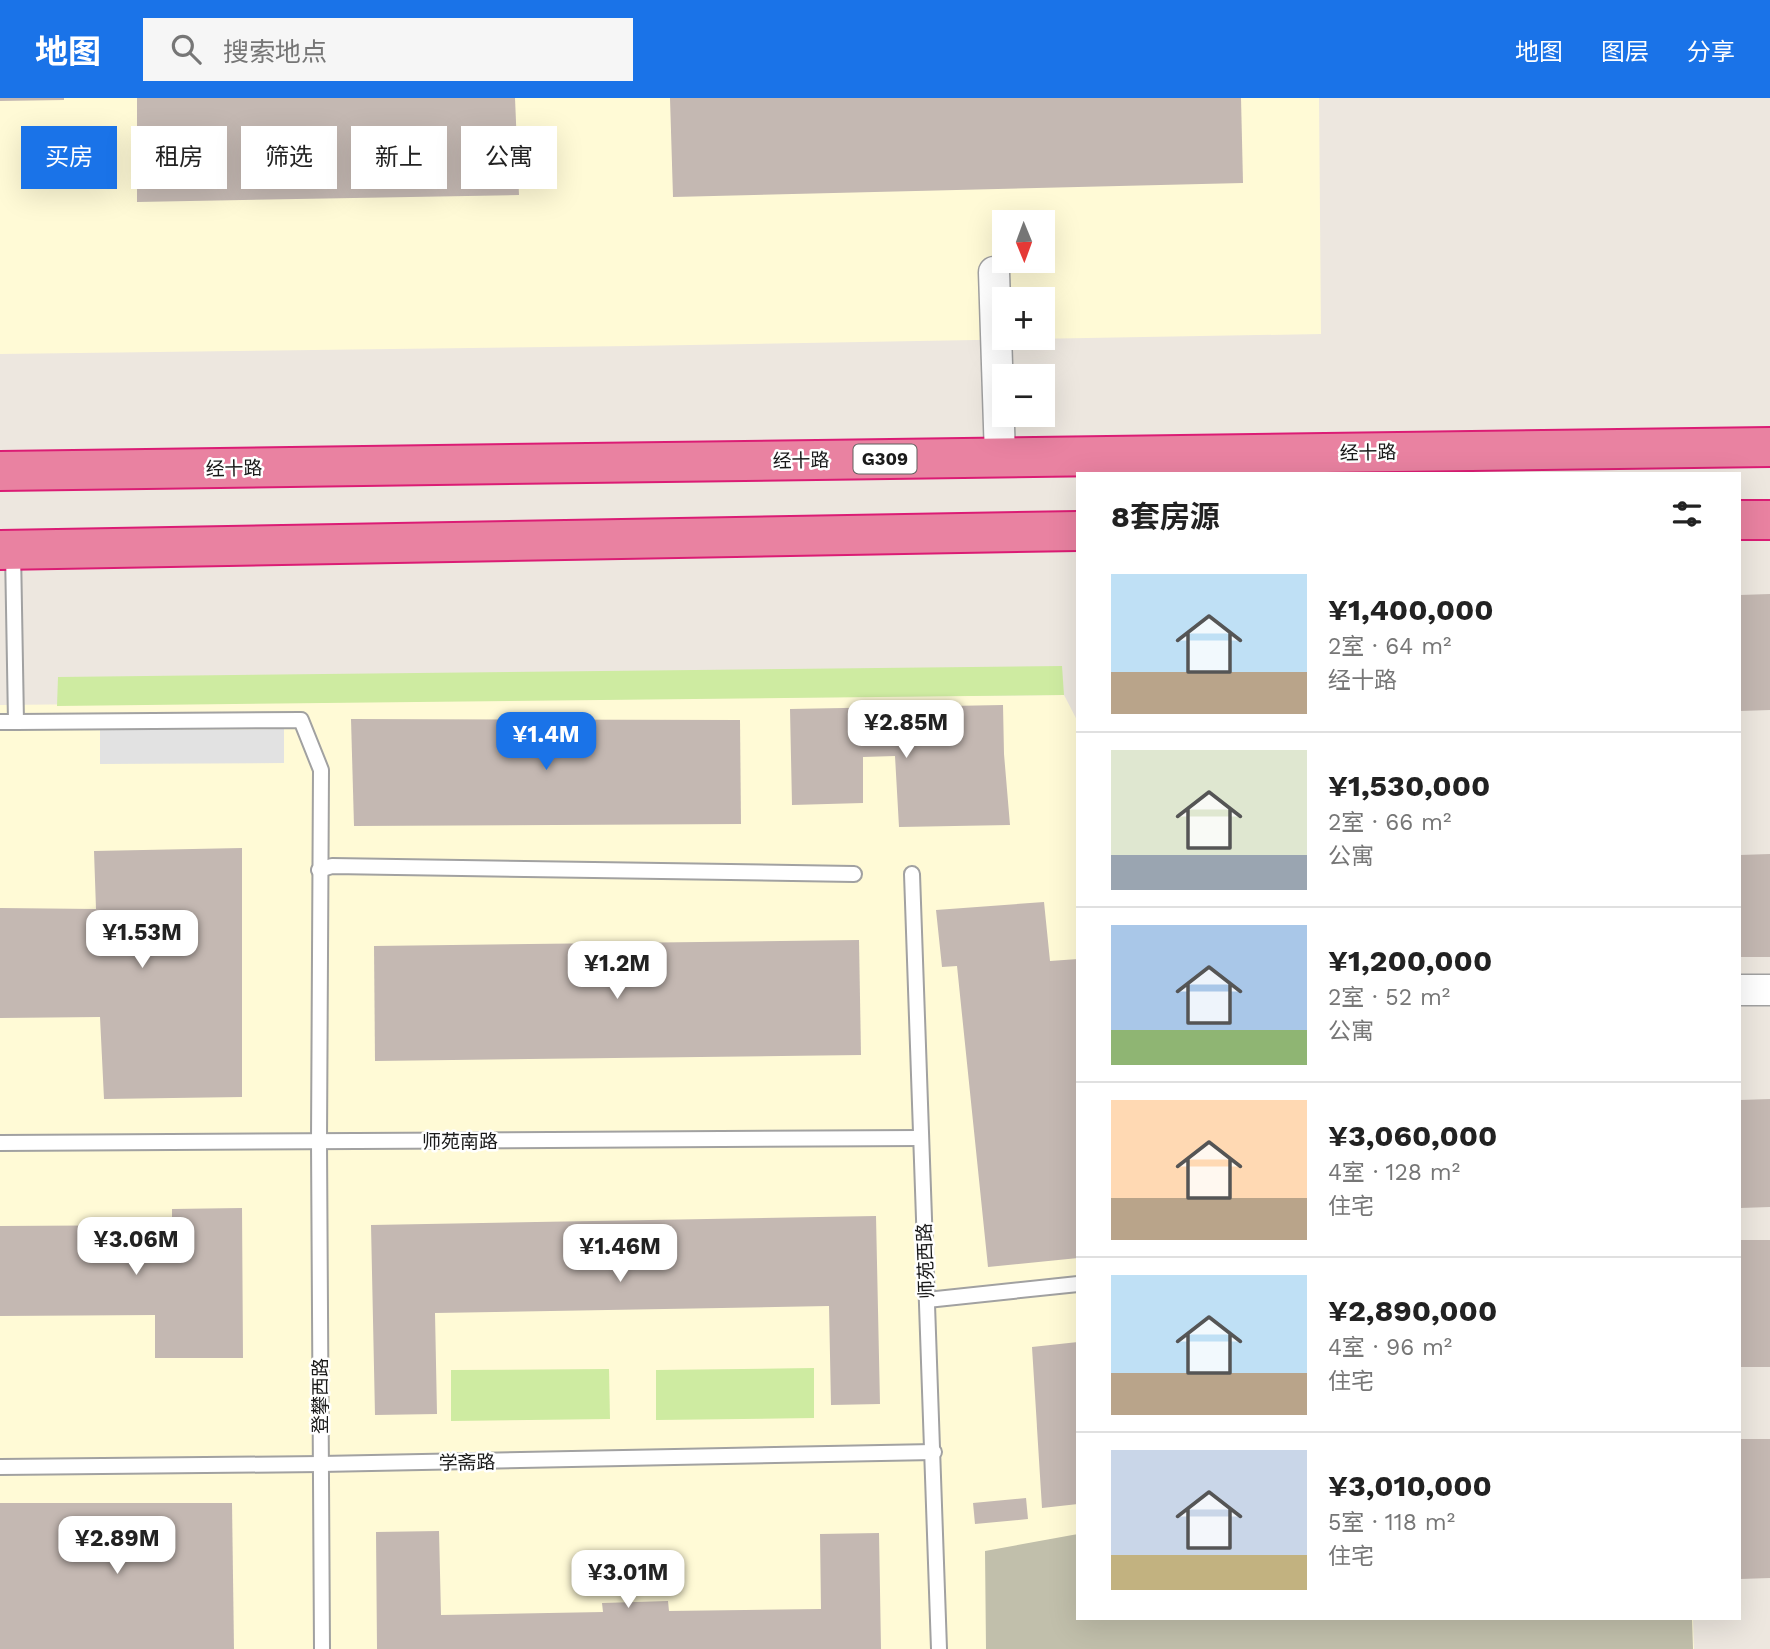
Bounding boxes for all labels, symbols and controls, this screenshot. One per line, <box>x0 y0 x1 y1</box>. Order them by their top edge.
search box <box>143 18 633 81</box>
icon: search <box>167 30 205 68</box>
text: 地图 <box>35 32 101 71</box>
text: 搜索地点 <box>223 37 327 67</box>
text: 地图 <box>1515 38 1563 66</box>
text: 图层 <box>1601 38 1649 66</box>
text: 分享 <box>1687 38 1735 66</box>
chip: 买房 <box>21 126 117 189</box>
chip: 租房 <box>131 126 227 189</box>
chip: 筛选 <box>241 126 337 189</box>
chip: 新上 <box>351 126 447 189</box>
chip: 公寓 <box>461 126 557 189</box>
north arrow <box>992 210 1055 273</box>
map controls <box>992 210 1055 427</box>
button: + <box>992 287 1055 350</box>
button: − <box>992 364 1055 427</box>
street label: 经十路 <box>1339 441 1397 464</box>
road number: G309 <box>854 444 917 474</box>
street label: 经十路 <box>772 449 830 472</box>
street label: 经十路 <box>205 457 263 480</box>
icon: filters <box>1668 495 1706 533</box>
text: 8套房源 <box>1111 499 1220 534</box>
text: ¥1,400,000 <box>1328 592 1494 627</box>
icon: home <box>1167 602 1251 686</box>
text: 2室 · 64 m² <box>1328 633 1452 660</box>
text: 经十路 <box>1328 667 1397 694</box>
pin: ¥2.85M <box>849 700 963 760</box>
text: ¥2.85M <box>864 709 948 736</box>
pin: ¥1.4M <box>497 712 595 772</box>
text: ¥1.4M <box>512 721 580 748</box>
text: ¥1,530,000 <box>1328 768 1490 803</box>
icon: home <box>1167 778 1251 862</box>
text: 2室 · 66 m² <box>1328 809 1451 836</box>
text: 公寓 <box>1328 843 1374 870</box>
pin: ¥1.53M <box>85 910 199 970</box>
text: ¥1.53M <box>102 919 182 946</box>
pin: ¥1.2M <box>568 942 666 1001</box>
text: ¥1,200,000 <box>1328 943 1492 978</box>
text: ¥1.2M <box>584 950 650 977</box>
icon: home <box>1167 953 1251 1037</box>
text: 2室 · 52 m² <box>1328 984 1450 1011</box>
text: 公寓 <box>1328 1018 1374 1045</box>
text: ¥3,060,000 <box>1328 1118 1497 1153</box>
icon: home <box>1167 1128 1251 1212</box>
street label: 师苑南路 <box>422 1130 498 1153</box>
text: 4室 · 128 m² <box>1328 1159 1460 1186</box>
text: 住宅 <box>1328 1193 1374 1220</box>
pin: ¥3.06M <box>79 1218 193 1277</box>
street label: 师苑西路 <box>913 1223 938 1299</box>
pin: ¥1.46M <box>563 1224 677 1284</box>
text: ¥3.06M <box>93 1226 179 1253</box>
text: ¥1.46M <box>579 1233 661 1260</box>
text: ¥2,890,000 <box>1328 1293 1497 1328</box>
icon: home <box>1167 1303 1251 1387</box>
text: 4室 · 96 m² <box>1328 1334 1452 1361</box>
street label: 登攀西路 <box>309 1358 332 1434</box>
text: 住宅 <box>1328 1368 1374 1395</box>
street label: 学斋路 <box>438 1451 496 1474</box>
text: ¥3,010,000 <box>1328 1468 1492 1503</box>
icon: home <box>1167 1478 1251 1562</box>
text: 5室 · 118 m² <box>1328 1509 1455 1536</box>
pin: ¥2.89M <box>60 1516 174 1576</box>
text: ¥2.89M <box>74 1525 160 1552</box>
text: 住宅 <box>1328 1543 1374 1570</box>
pin: ¥3.01M <box>571 1550 685 1610</box>
text: ¥3.01M <box>587 1559 669 1586</box>

